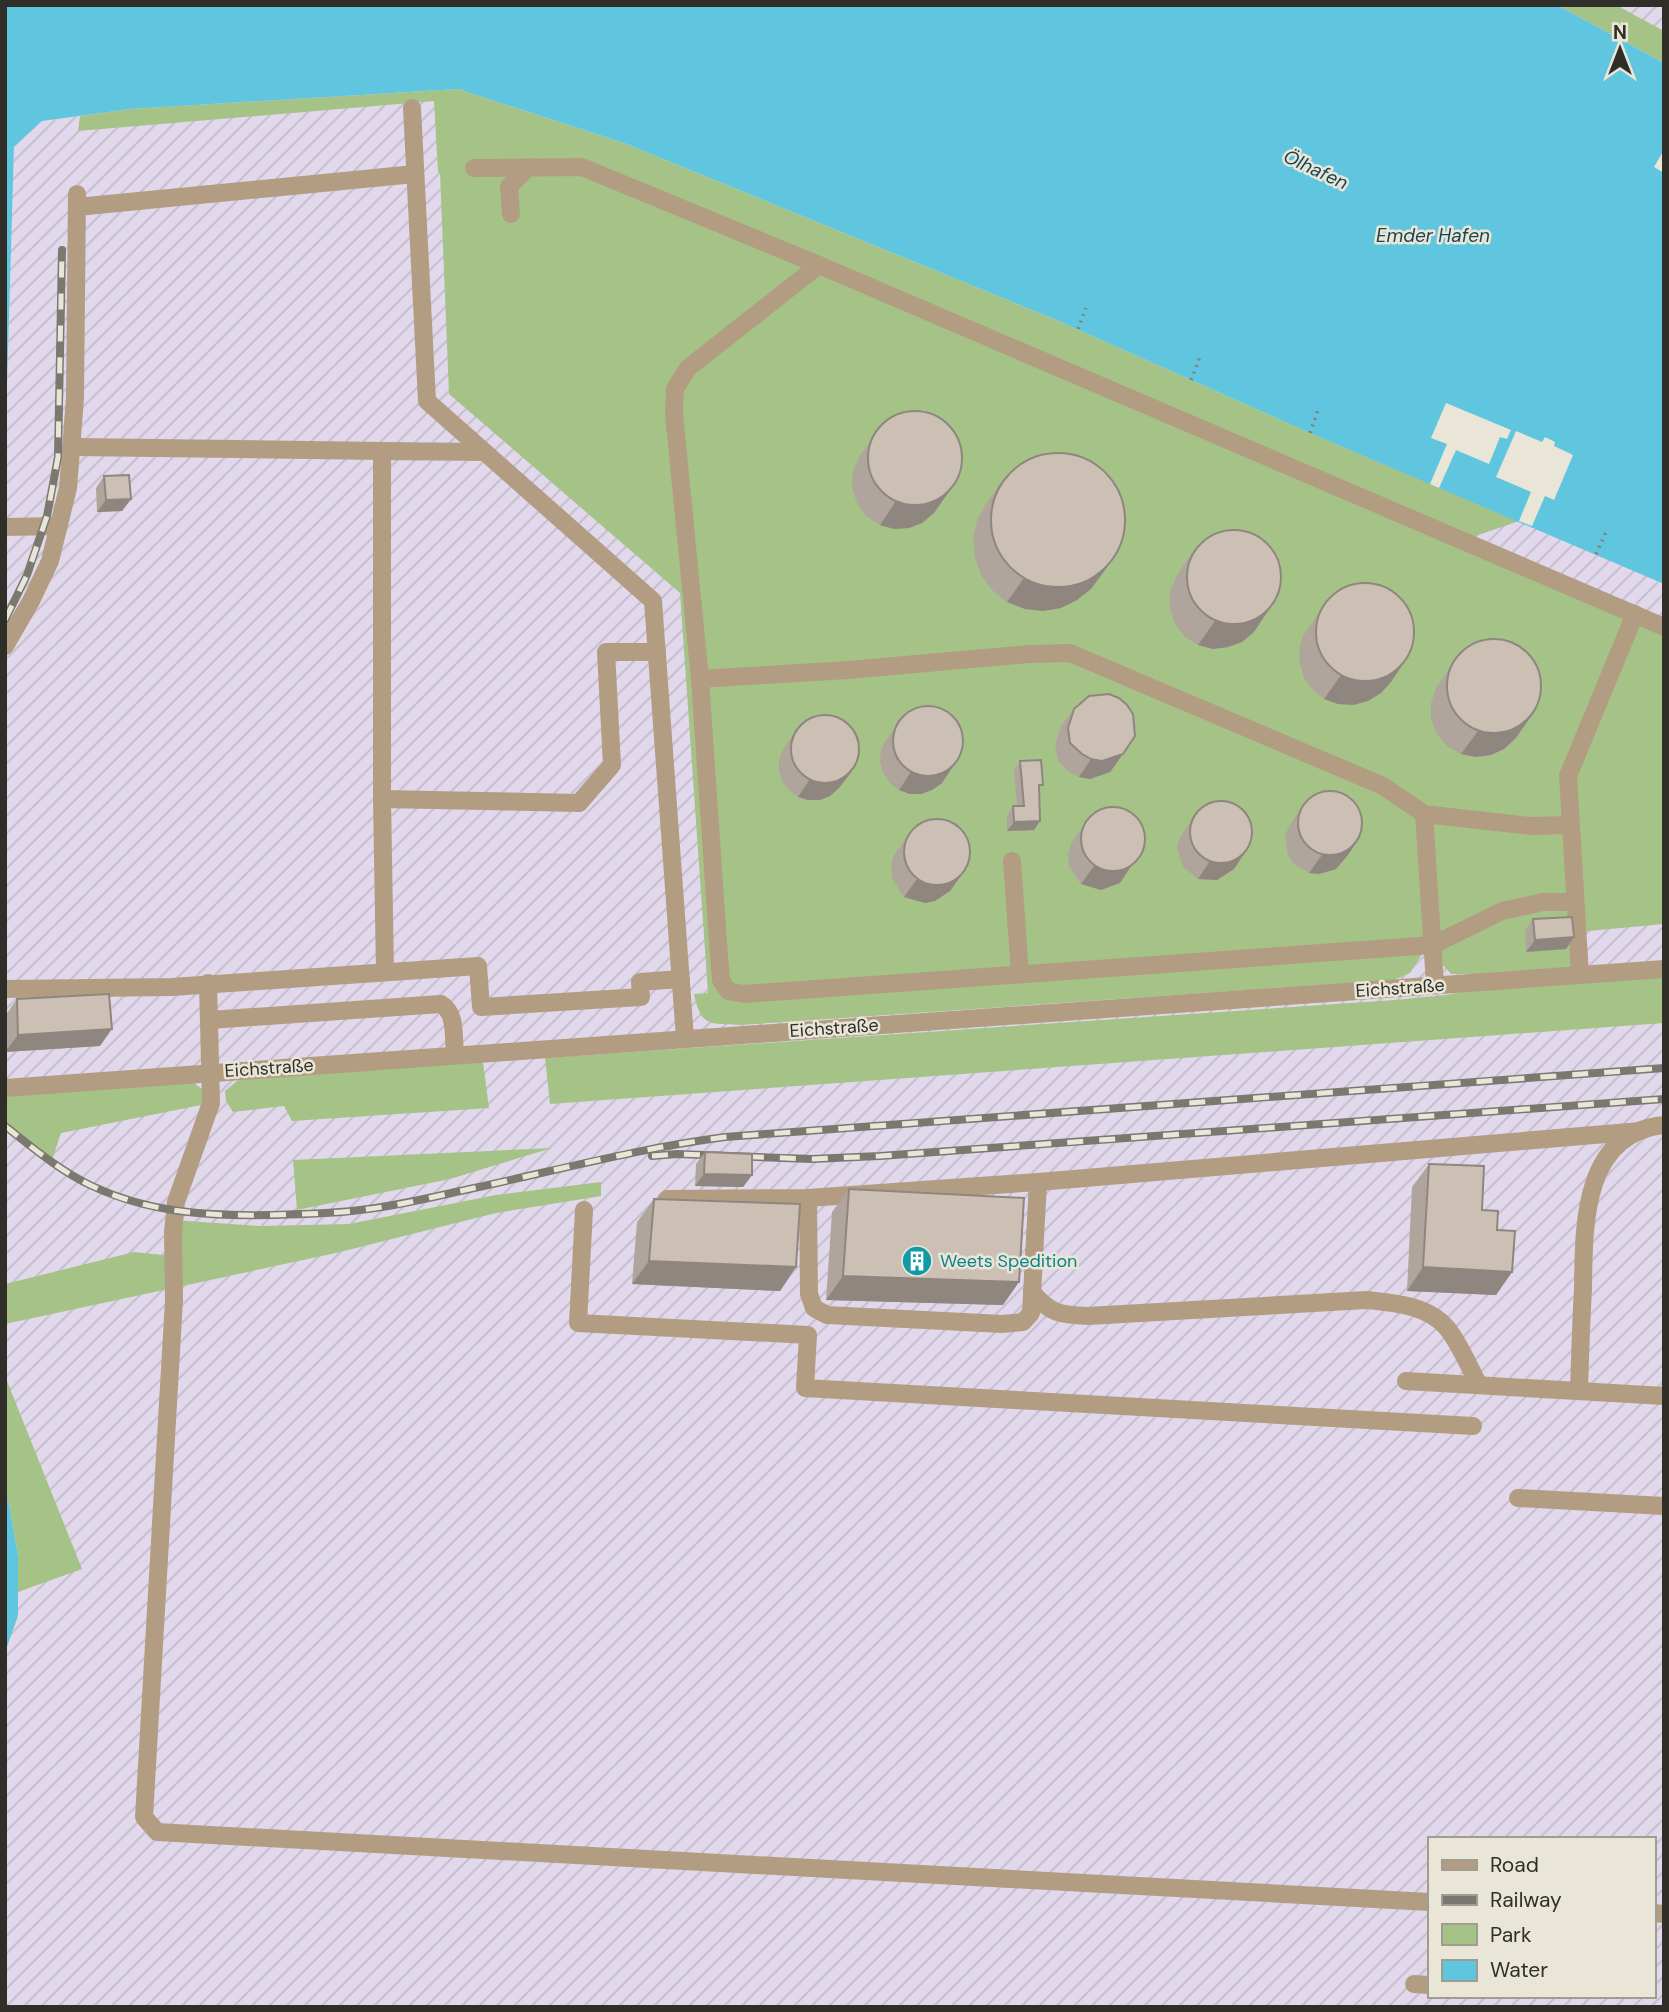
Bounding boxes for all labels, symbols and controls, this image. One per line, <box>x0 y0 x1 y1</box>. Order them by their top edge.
north arrow <box>1585 14 1655 84</box>
text: N <box>1613 20 1627 45</box>
water label: Ölhafen <box>1279 144 1352 195</box>
water label: Emder Hafen <box>1376 223 1490 248</box>
street label: Eichstraße <box>1355 973 1445 1003</box>
street label: Eichstraße <box>789 1013 879 1043</box>
street label: Eichstraße <box>224 1053 314 1083</box>
building icon: Weets Spedition <box>900 1244 934 1278</box>
place label: Weets Spedition <box>940 1249 1077 1273</box>
legend <box>1428 1837 1655 1998</box>
text: Road <box>1490 1851 1539 1879</box>
text: Railway <box>1490 1886 1562 1914</box>
text: Park <box>1490 1921 1532 1949</box>
text: Water <box>1490 1956 1548 1984</box>

